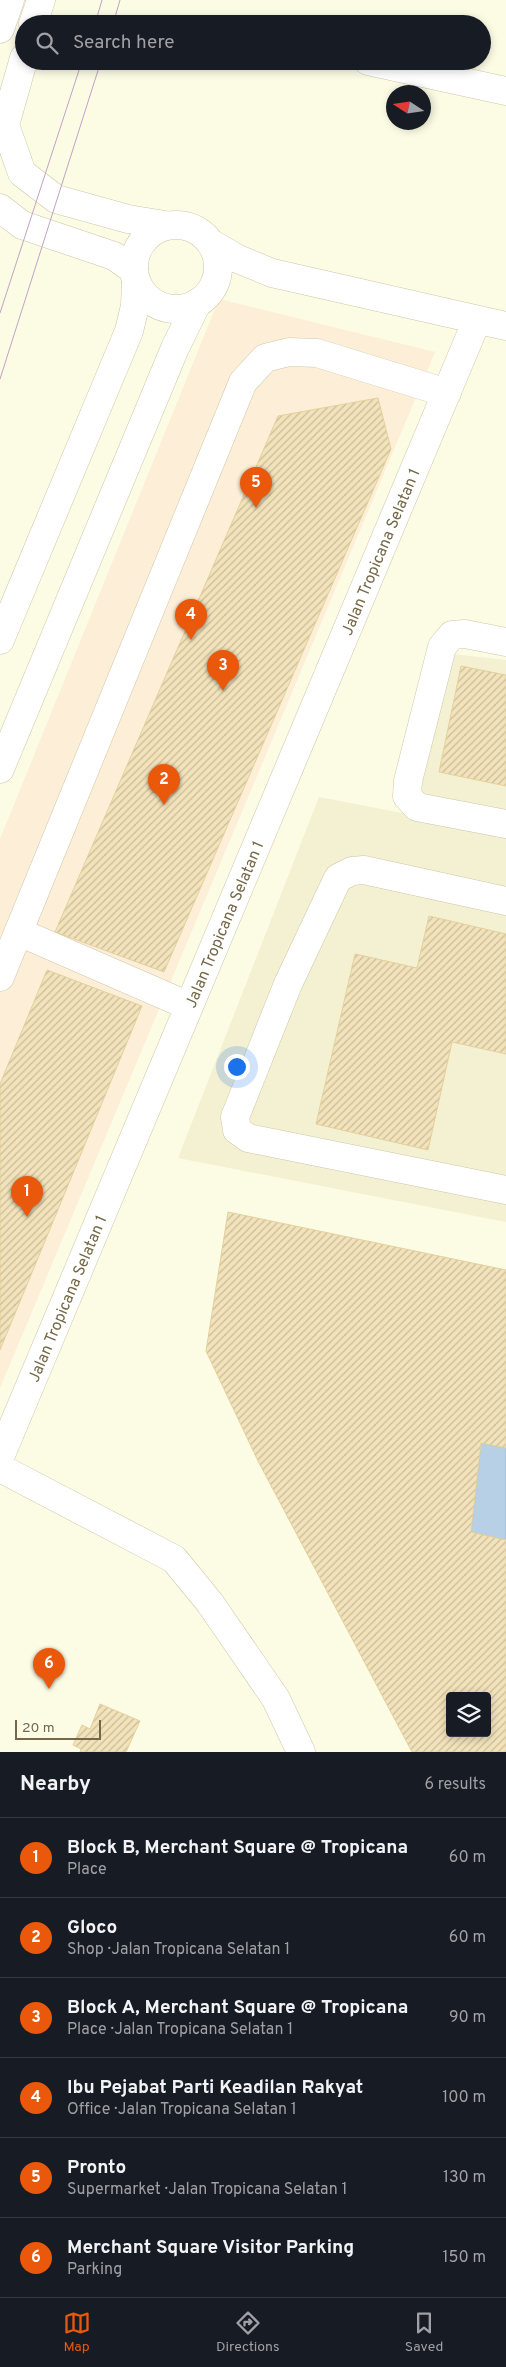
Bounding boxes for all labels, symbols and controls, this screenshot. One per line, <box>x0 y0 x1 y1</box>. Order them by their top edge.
search box <box>15 15 491 70</box>
icon: search <box>33 29 61 57</box>
text: Search here <box>73 31 175 55</box>
north arrow <box>386 85 431 130</box>
street label: Jalan Tropicana Selatan 1 <box>338 466 426 639</box>
pin: 5 <box>240 467 272 508</box>
pin: 4 <box>175 599 207 640</box>
pin: 3 <box>207 650 239 691</box>
pin: 2 <box>148 764 180 805</box>
street label: Jalan Tropicana Selatan 1 <box>182 838 269 1011</box>
your location <box>224 1054 250 1080</box>
pin: 1 <box>11 1176 43 1217</box>
street label: Jalan Tropicana Selatan 1 <box>24 1213 112 1386</box>
pin: 6 <box>33 1648 65 1689</box>
map controls <box>446 1692 491 1737</box>
button: layers <box>446 1692 491 1737</box>
scale bar <box>15 1717 101 1740</box>
text: 20 m <box>22 1720 55 1737</box>
text: Nearby <box>20 1771 91 1798</box>
text: 6 results <box>424 1775 486 1795</box>
text: Block B, Merchant Square @ Tropicana <box>67 1836 408 1860</box>
text: 1 <box>33 1848 39 1868</box>
text: 60 m <box>449 1848 486 1868</box>
text: Place <box>67 1860 107 1880</box>
text: Gloco <box>67 1916 117 1940</box>
text: 2 <box>31 1928 41 1948</box>
text: 60 m <box>449 1928 486 1948</box>
text: Shop · Jalan Tropicana Selatan 1 <box>67 1940 290 1960</box>
text: Block A, Merchant Square @ Tropicana <box>67 1996 408 2020</box>
text: 3 <box>31 2008 41 2028</box>
text: 90 m <box>449 2008 486 2028</box>
text: Place · Jalan Tropicana Selatan 1 <box>67 2020 293 2040</box>
text: Ibu Pejabat Parti Keadilan Rakyat <box>67 2076 363 2100</box>
text: 4 <box>31 2088 41 2108</box>
text: 100 m <box>442 2088 486 2108</box>
text: Office · Jalan Tropicana Selatan 1 <box>67 2100 297 2120</box>
text: Pronto <box>67 2156 126 2180</box>
text: 5 <box>31 2168 41 2188</box>
text: 130 m <box>443 2168 486 2188</box>
text: Supermarket · Jalan Tropicana Selatan 1 <box>67 2180 347 2200</box>
text: Merchant Square Visitor Parking <box>67 2236 354 2260</box>
text: 6 <box>31 2248 41 2268</box>
text: 150 m <box>443 2248 486 2268</box>
text: Parking <box>67 2260 122 2280</box>
tab: Map <box>63 2309 91 2356</box>
tab: Directions <box>216 2309 280 2356</box>
tab: Saved <box>405 2309 443 2356</box>

